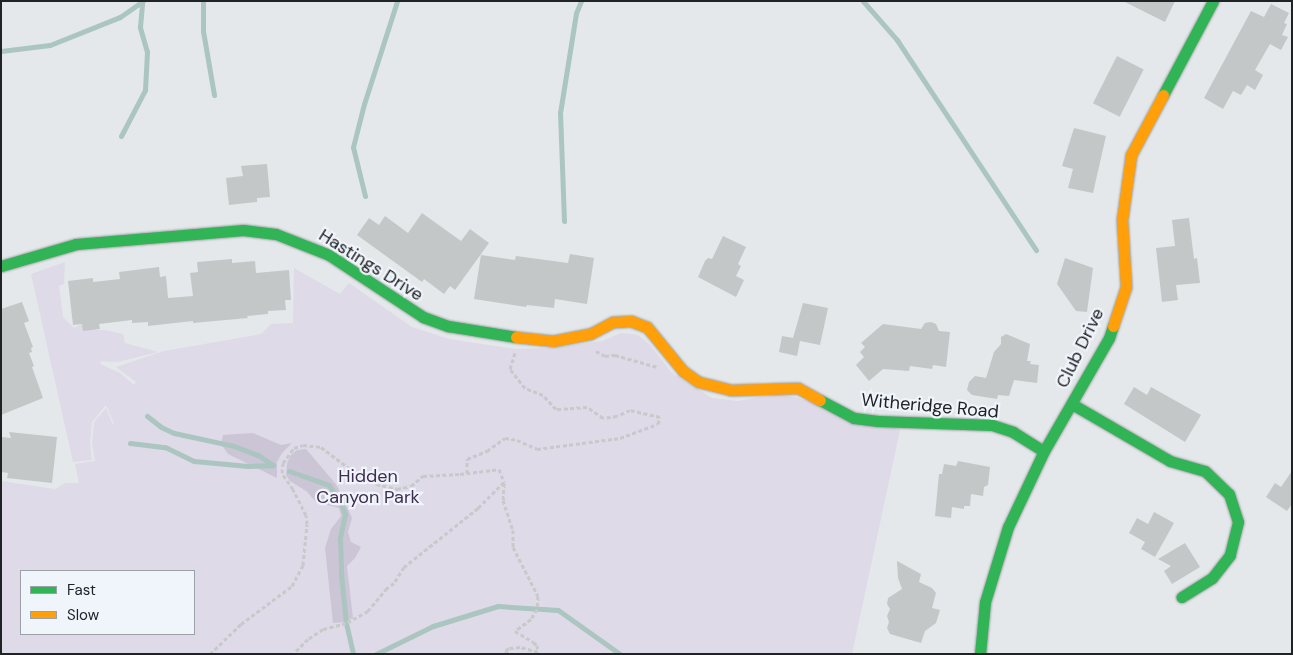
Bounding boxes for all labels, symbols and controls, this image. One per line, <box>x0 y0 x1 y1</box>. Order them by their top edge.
street label: Hastings Drive <box>315 224 427 306</box>
street label: Club Drive <box>1051 305 1109 391</box>
street label: Witheridge Road <box>860 389 1000 423</box>
park label: Hidden Canyon Park <box>316 466 420 508</box>
legend <box>20 570 195 635</box>
text: Fast <box>67 580 96 600</box>
text: Slow <box>67 605 99 625</box>

